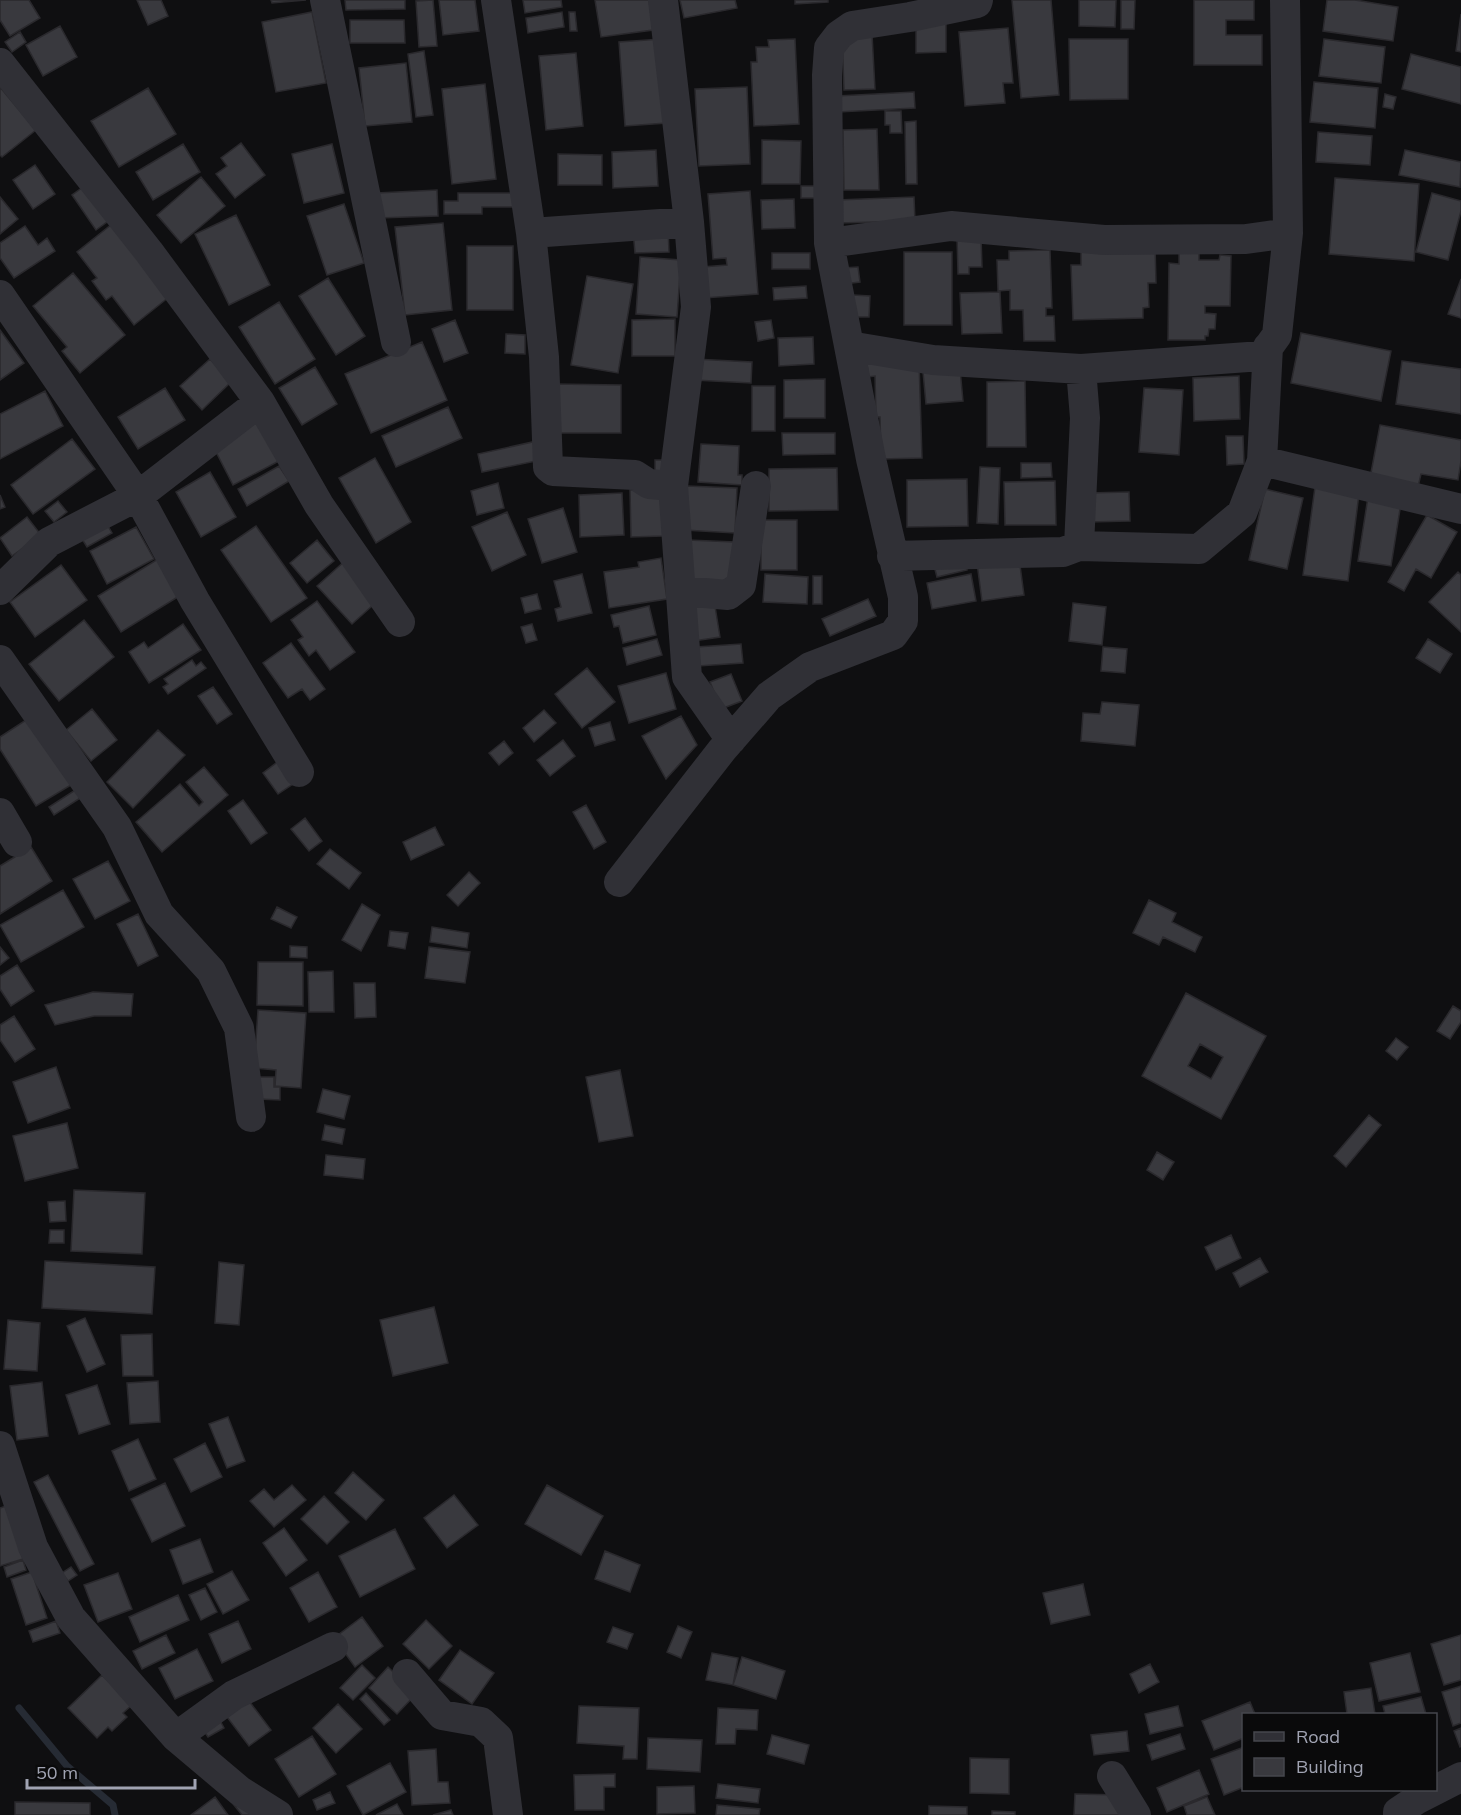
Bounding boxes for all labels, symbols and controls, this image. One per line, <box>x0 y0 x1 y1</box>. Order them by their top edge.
legend <box>1242 1713 1437 1791</box>
text: Road <box>1296 1725 1340 1748</box>
scale bar <box>27 1752 195 1790</box>
text: Building <box>1296 1755 1364 1778</box>
text: 50 m <box>36 1761 78 1784</box>

